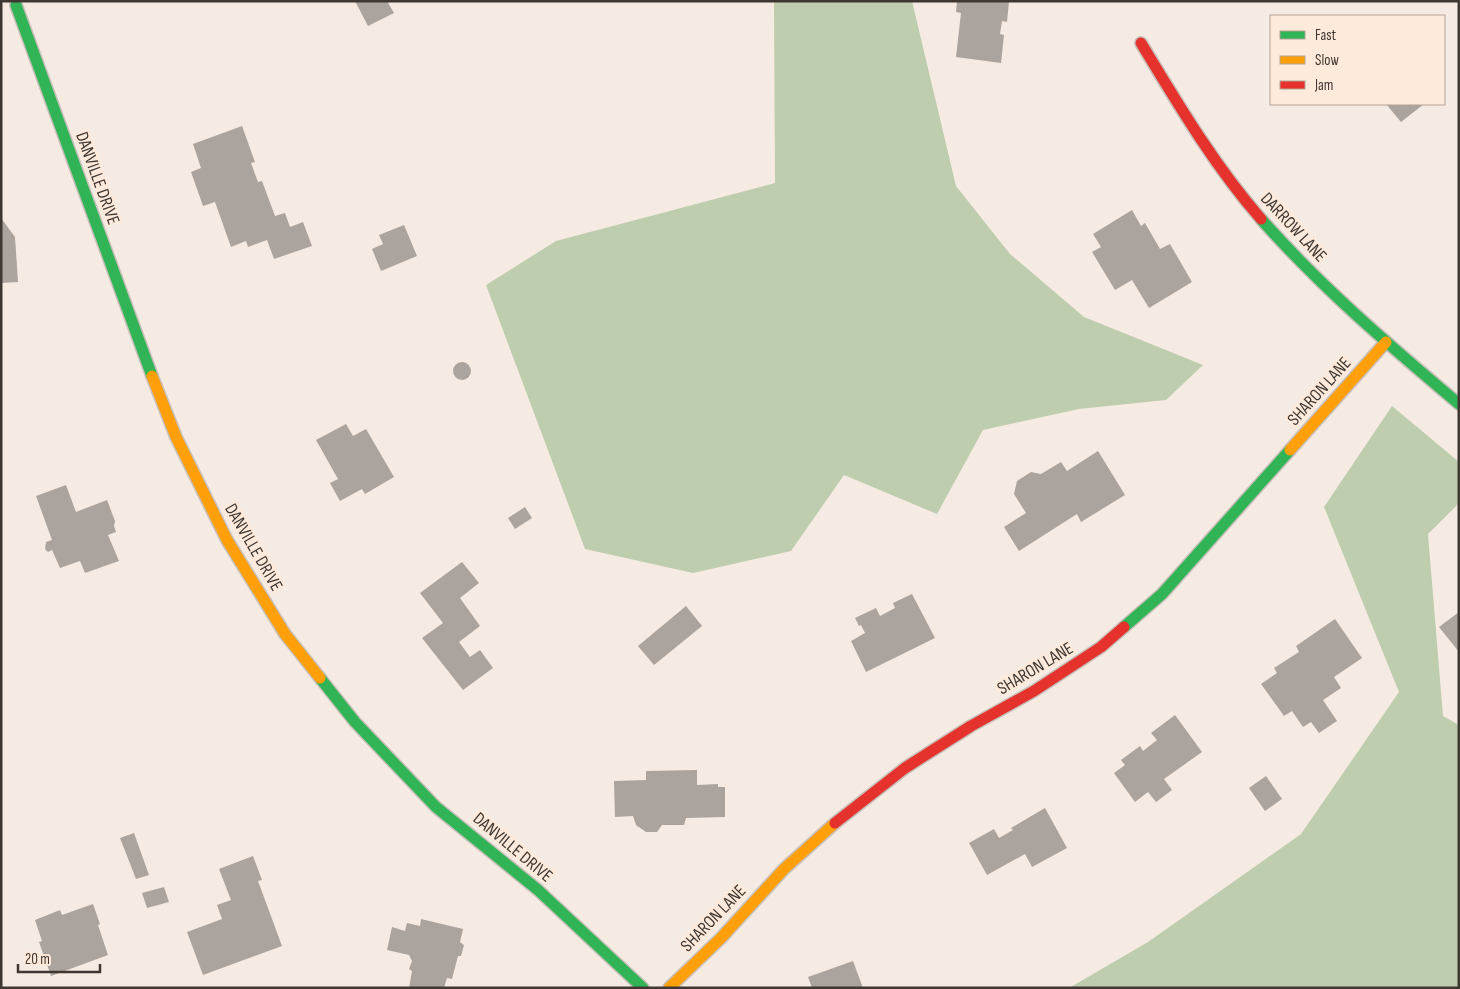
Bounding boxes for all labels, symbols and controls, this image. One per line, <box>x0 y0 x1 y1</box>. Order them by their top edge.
legend <box>1270 15 1445 105</box>
text: Fast <box>1315 26 1337 45</box>
text: Slow <box>1315 51 1339 70</box>
text: Jam <box>1314 76 1333 95</box>
street label: DANVILLE DRIVE <box>71 129 124 227</box>
street label: DARROW LANE <box>1256 188 1331 266</box>
street label: SHARON LANE <box>1283 353 1356 430</box>
street label: DANVILLE DRIVE <box>220 500 287 595</box>
street label: SHARON LANE <box>994 638 1077 699</box>
street label: DANVILLE DRIVE <box>469 808 557 887</box>
street label: SHARON LANE <box>676 881 750 956</box>
scale bar <box>18 942 100 974</box>
text: 20 m <box>25 950 50 969</box>

